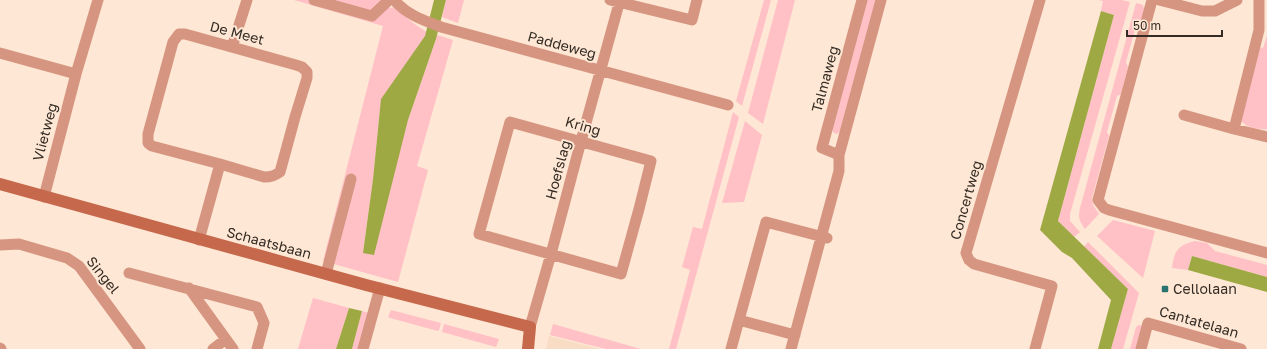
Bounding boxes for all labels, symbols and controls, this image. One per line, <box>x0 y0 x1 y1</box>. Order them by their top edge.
scale bar <box>1127 12 1222 38</box>
street label: De Meet <box>208 17 266 48</box>
text: 50 m <box>1133 18 1161 33</box>
street label: Paddeweg <box>526 27 598 62</box>
street label: Talmaweg <box>808 44 842 114</box>
street label: Vlietweg <box>29 101 60 163</box>
street label: Kring <box>563 112 603 139</box>
street label: Hoefslag <box>541 138 574 201</box>
street label: Concertweg <box>946 158 985 241</box>
street label: Schaatsbaan <box>225 223 313 262</box>
street label: Singel <box>83 253 123 297</box>
place label: Cellolaan <box>1173 280 1237 297</box>
marker: Cellolaan <box>1160 284 1170 294</box>
street label: Cantatelaan <box>1157 302 1241 341</box>

